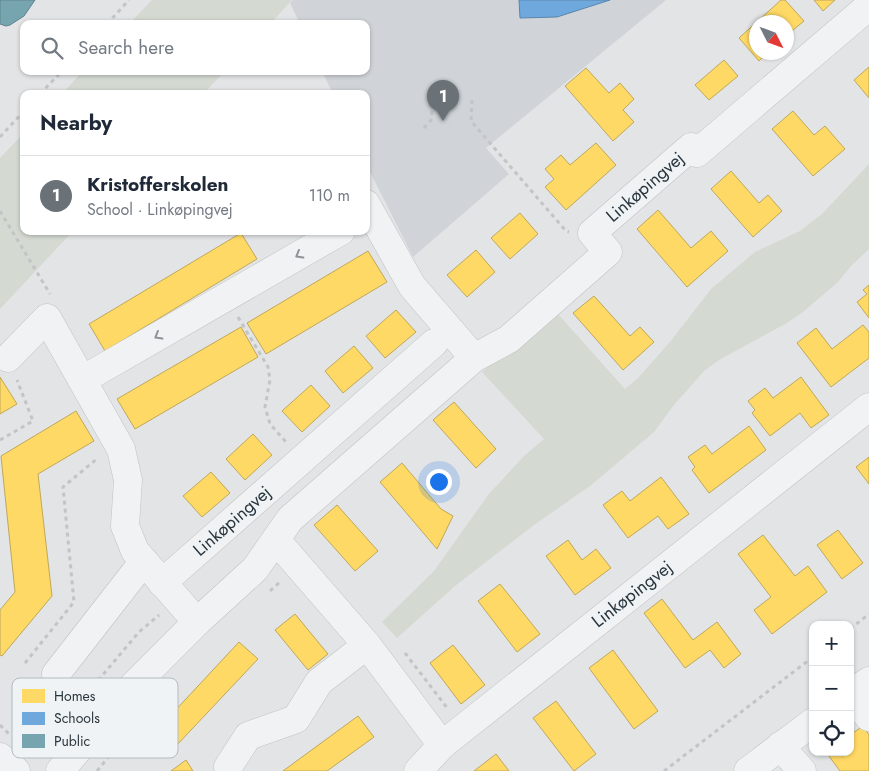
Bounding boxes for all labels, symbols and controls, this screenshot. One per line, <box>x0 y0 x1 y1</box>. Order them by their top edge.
north arrow <box>749 15 794 60</box>
search box <box>20 20 370 75</box>
icon: search <box>38 34 66 62</box>
text: Search here <box>78 34 174 61</box>
pin: 1 <box>427 80 459 121</box>
text: Nearby <box>40 108 112 138</box>
street label: Linkøpingvej <box>600 146 690 228</box>
text: Kristofferskolen <box>87 171 229 198</box>
text: 1 <box>52 184 60 207</box>
text: 110 m <box>309 184 350 207</box>
text: School · Linkøpingvej <box>87 198 233 221</box>
one-way arrow <box>295 249 304 259</box>
one-way arrow <box>154 330 163 340</box>
your location <box>426 469 452 495</box>
street label: Linkøpingvej <box>187 480 277 562</box>
street label: Linkøpingvej <box>586 554 678 634</box>
map controls <box>809 621 854 756</box>
button: + <box>809 621 854 666</box>
button: − <box>809 666 854 711</box>
legend <box>12 678 178 758</box>
text: Homes <box>54 686 96 706</box>
text: Schools <box>54 708 100 728</box>
button: locate <box>809 711 854 756</box>
text: Public <box>54 731 90 751</box>

